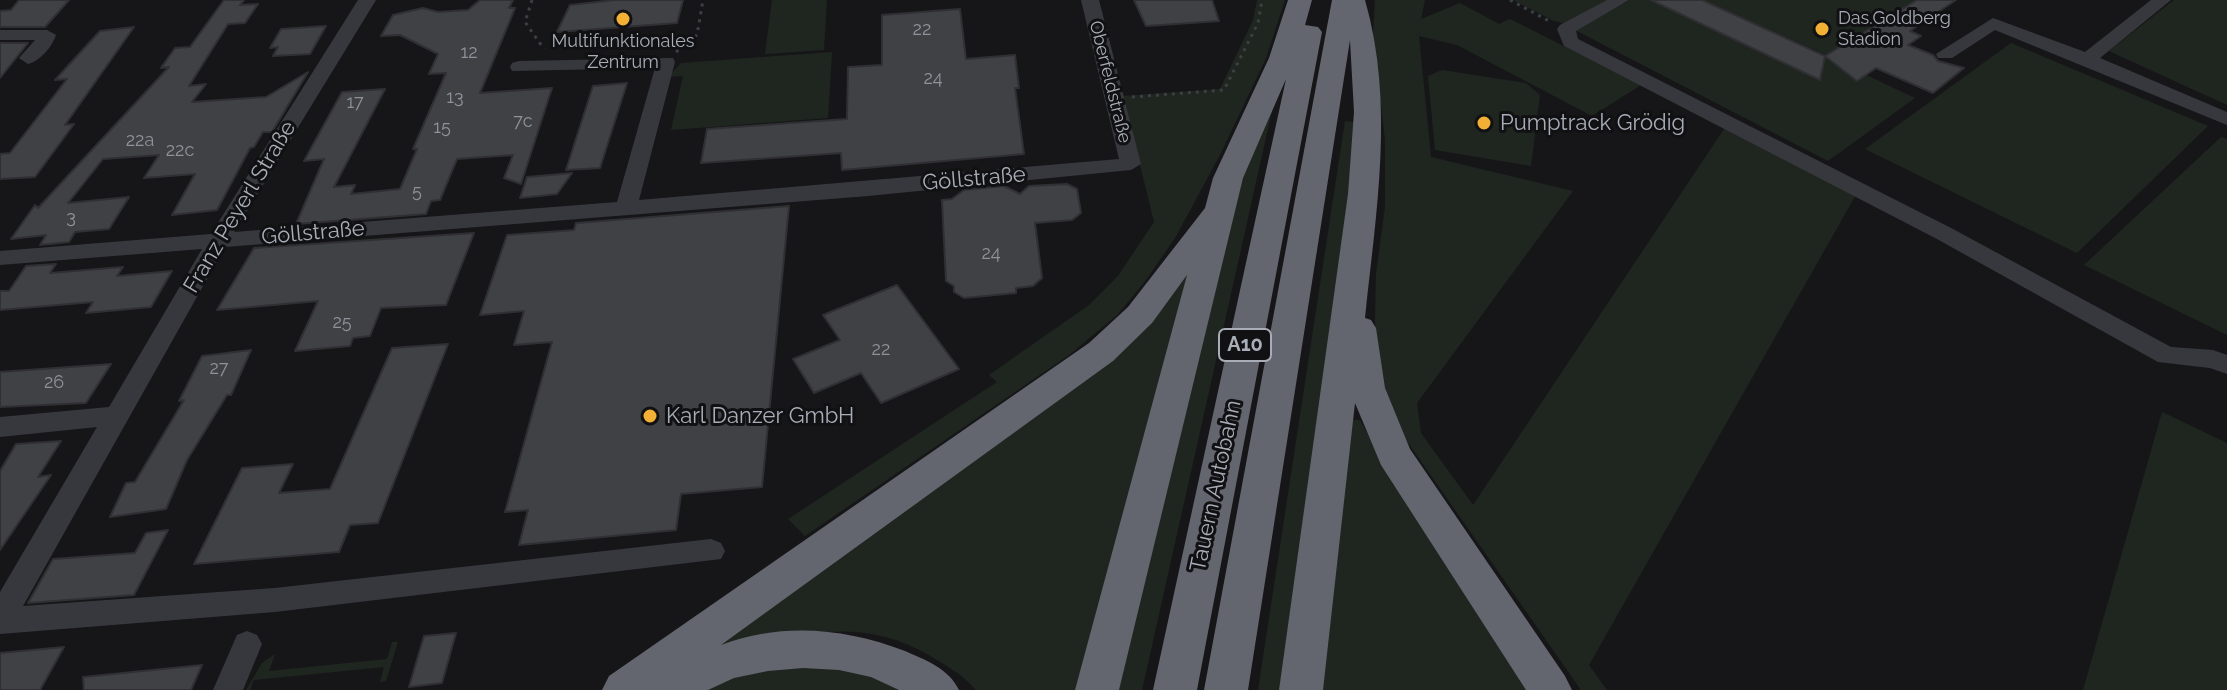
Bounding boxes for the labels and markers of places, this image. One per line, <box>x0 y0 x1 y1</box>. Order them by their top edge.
place label: Das.Goldberg Stadion <box>1838 8 1951 50</box>
marker: Multifunktionales Zentrum <box>614 10 632 28</box>
marker: Das.Goldberg Stadion <box>1813 20 1831 38</box>
place label: Multifunktionales Zentrum <box>551 31 695 74</box>
place label: Pumptrack Grödig <box>1500 110 1685 136</box>
marker: Pumptrack Grödig <box>1475 114 1493 132</box>
place label: Karl Danzer GmbH <box>666 403 854 429</box>
marker: Karl Danzer GmbH <box>641 407 659 425</box>

